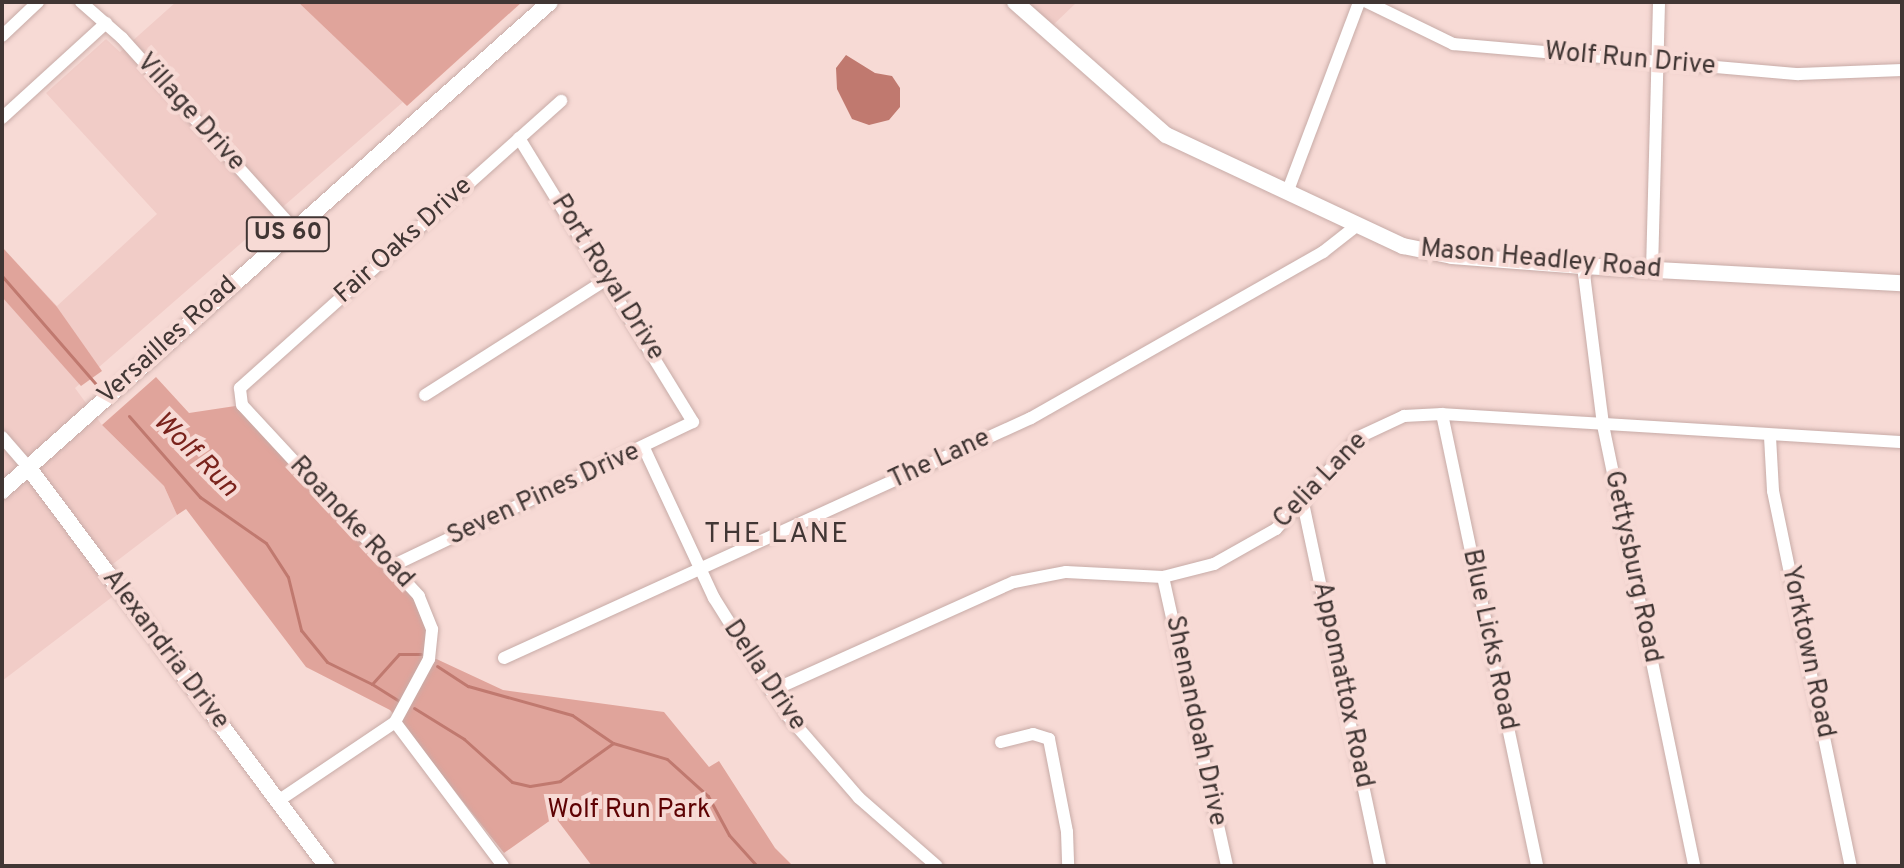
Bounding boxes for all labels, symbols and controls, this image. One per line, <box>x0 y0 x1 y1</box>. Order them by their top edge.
street label: Wolf Run Drive <box>1543 37 1717 83</box>
street label: Village Drive <box>129 48 251 178</box>
street label: Fair Oaks Drive <box>329 171 479 311</box>
street label: Port Royal Drive <box>544 189 670 367</box>
road number: US 60 <box>244 214 332 254</box>
street label: Mason Headley Road <box>1419 234 1663 286</box>
street label: Versailles Road <box>92 270 244 412</box>
water label: Wolf Run <box>145 405 245 505</box>
street label: The Lane <box>885 423 995 497</box>
street label: Celia Lane <box>1268 426 1374 536</box>
street label: Seven Pines Drive <box>443 437 645 553</box>
street label: Roanoke Road <box>282 451 420 595</box>
street label: Gettysburg Road <box>1596 468 1668 666</box>
district label: THE LANE <box>704 518 850 552</box>
street label: Blue Licks Road <box>1455 547 1523 733</box>
street label: Yorktown Road <box>1774 563 1840 741</box>
street label: Alexandria Drive <box>95 564 235 736</box>
street label: Appomattox Road <box>1305 579 1379 791</box>
street label: Shenandoah Drive <box>1157 613 1233 829</box>
street label: Della Drive <box>716 615 812 737</box>
park label: Wolf Run Park <box>547 795 711 827</box>

